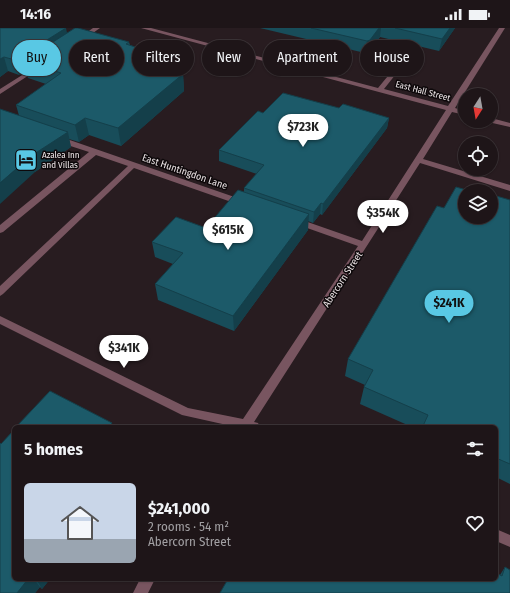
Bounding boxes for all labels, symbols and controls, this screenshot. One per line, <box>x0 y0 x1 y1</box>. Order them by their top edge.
text: 14:16 <box>20 5 51 23</box>
chip: Buy <box>12 40 61 76</box>
chip: Rent <box>69 40 124 76</box>
chip: Filters <box>132 40 194 76</box>
chip: New <box>202 40 255 76</box>
chip: Apartment <box>263 40 352 76</box>
chip: House <box>360 40 424 76</box>
street label: East Hall Street <box>395 79 451 103</box>
north arrow <box>458 88 498 128</box>
map controls <box>458 88 498 224</box>
pin: $723K <box>275 114 331 148</box>
text: $723K <box>287 119 319 134</box>
button: locate <box>458 136 498 176</box>
hotel icon: Azalea Inn and Villas <box>13 147 39 173</box>
place label: Azalea Inn and Villas <box>42 150 80 170</box>
street label: East Huntingdon Lane <box>141 152 229 192</box>
button: layers <box>458 184 498 224</box>
pin: $354K <box>355 200 411 234</box>
text: $354K <box>366 205 400 220</box>
pin: $615K <box>200 217 256 251</box>
text: $615K <box>212 222 244 237</box>
street label: Abercorn Street <box>320 249 366 310</box>
pin: $241K <box>421 290 477 324</box>
text: $241K <box>434 295 464 310</box>
pin: $341K <box>96 335 152 369</box>
text: $341K <box>108 340 140 355</box>
icon: filters <box>464 438 486 460</box>
text: 5 homes <box>24 439 83 460</box>
text: $241,000 <box>148 498 210 519</box>
icon: home <box>56 499 104 547</box>
icon: heart <box>464 512 486 534</box>
text: 2 rooms · 54 m² <box>148 519 229 534</box>
text: Abercorn Street <box>148 534 231 549</box>

